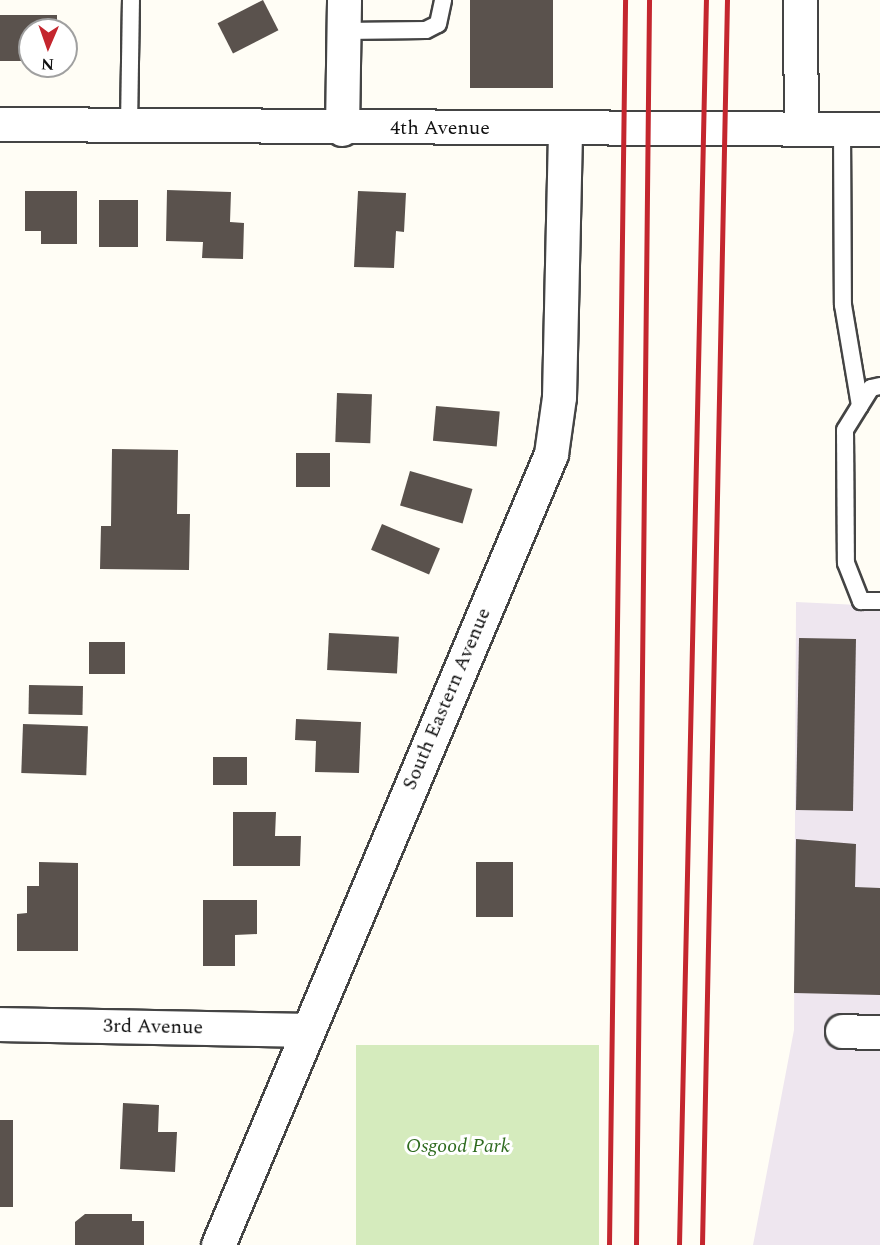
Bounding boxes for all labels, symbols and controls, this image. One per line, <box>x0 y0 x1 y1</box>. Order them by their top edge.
north arrow <box>18 18 78 78</box>
text: N <box>40 52 54 76</box>
street label: 4th Avenue <box>390 116 490 140</box>
street label: South Eastern Avenue <box>398 604 496 794</box>
street label: 3rd Avenue <box>103 1014 203 1040</box>
park label: Osgood Park <box>406 1134 510 1158</box>

